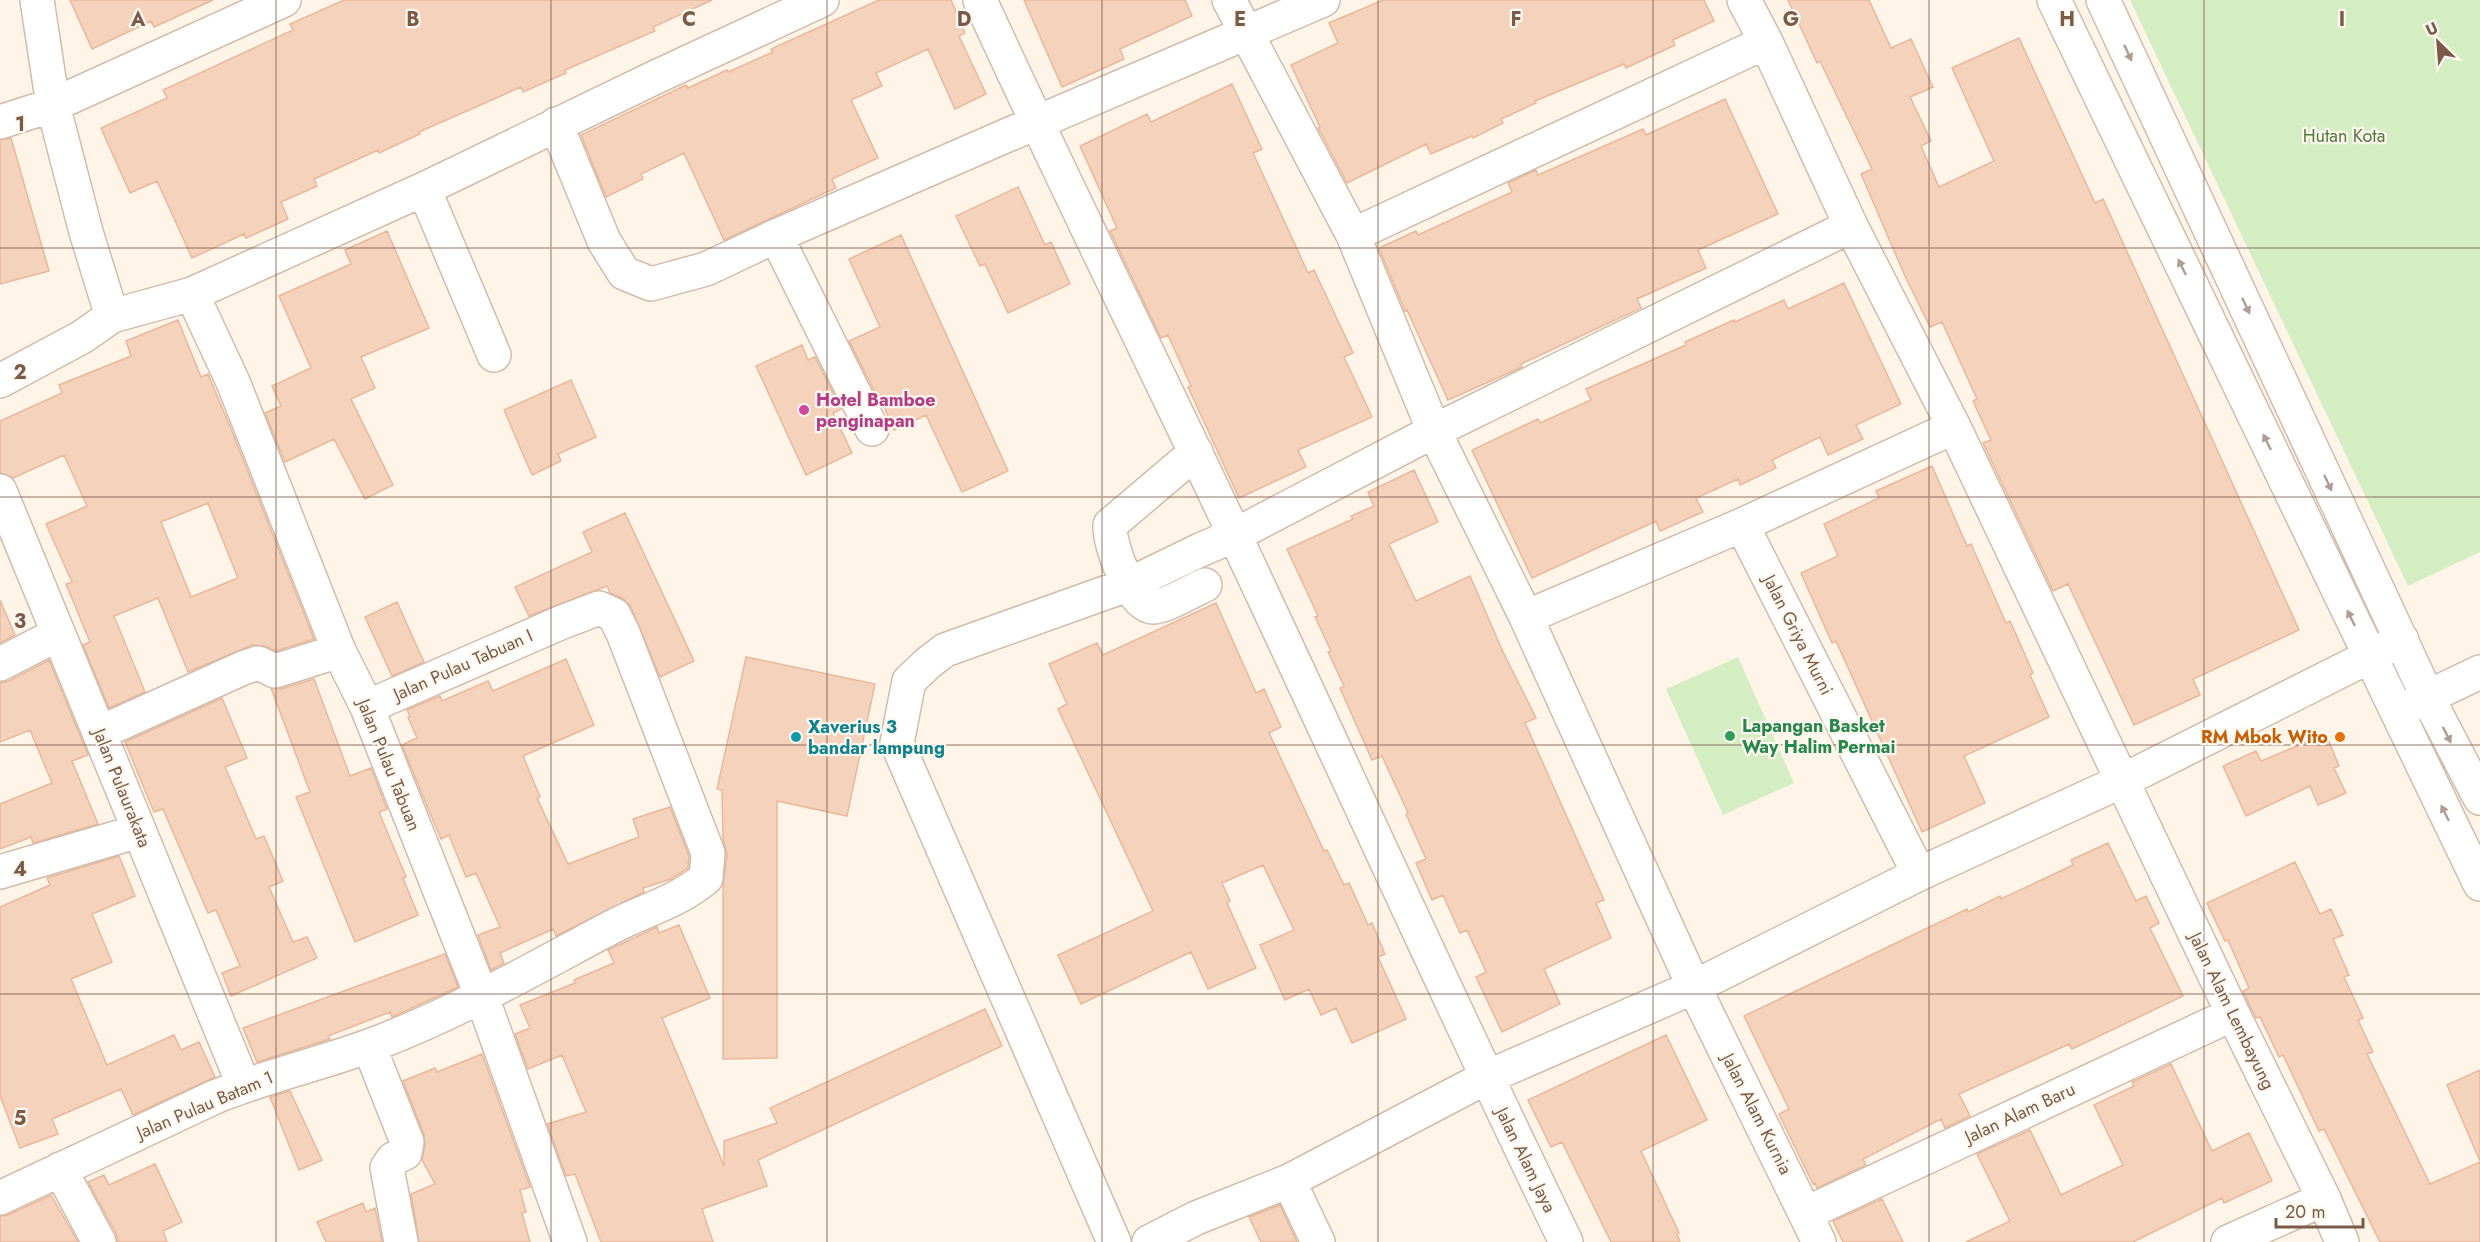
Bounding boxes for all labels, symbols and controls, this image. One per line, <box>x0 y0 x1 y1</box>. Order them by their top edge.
text: A <box>130 5 146 34</box>
text: B <box>406 5 420 34</box>
text: C <box>682 5 696 34</box>
text: D <box>957 5 971 34</box>
text: E <box>1234 5 1246 34</box>
text: F <box>1510 5 1522 34</box>
text: G <box>1783 5 1799 34</box>
text: H <box>2059 5 2075 34</box>
text: I <box>2339 5 2345 34</box>
north arrow <box>2408 12 2468 72</box>
text: U <box>2422 16 2442 42</box>
one-way arrow <box>2124 45 2133 62</box>
text: 1 <box>15 110 25 139</box>
park label: Hutan Kota <box>2303 123 2385 149</box>
one-way arrow <box>2178 258 2187 275</box>
one-way arrow <box>2241 297 2250 314</box>
text: 2 <box>13 358 27 387</box>
place label: Hotel Bamboe penginapan <box>816 387 936 434</box>
marker: Hotel Bamboe penginapan <box>797 403 811 417</box>
one-way arrow <box>2262 434 2271 451</box>
one-way arrow <box>2324 474 2333 491</box>
street label: Jalan Griya Murni <box>1756 569 1839 700</box>
text: 3 <box>14 607 26 636</box>
one-way arrow <box>2347 610 2356 627</box>
street label: Jalan Pulau Tabuan I <box>387 623 537 708</box>
street label: Jalan Pulau Tabuan <box>350 693 427 835</box>
place label: Lapangan Basket Way Halim Permai <box>1742 713 1895 760</box>
place label: Xaverius 3 bandar lampung <box>808 714 945 761</box>
street label: Jalan Pulaurakata <box>86 723 158 851</box>
place label: RM Mbok Wito <box>2201 724 2328 750</box>
one-way arrow <box>2442 727 2452 744</box>
marker: Lapangan Basket Way Halim Permai <box>1723 729 1737 743</box>
marker: Xaverius 3 bandar lampung <box>789 730 803 744</box>
marker: RM Mbok Wito <box>2333 730 2347 744</box>
one-way arrow <box>2441 804 2450 821</box>
text: 4 <box>13 855 27 884</box>
street label: Jalan Alam Lembayung <box>2182 926 2281 1094</box>
street label: Jalan Alam Kurnia <box>1714 1047 1799 1179</box>
street label: Jalan Pulau Batam 1 <box>131 1064 277 1146</box>
street label: Jalan Alam Baru <box>1959 1076 2079 1151</box>
street label: Jalan Alam Jaya <box>1488 1101 1563 1217</box>
text: 5 <box>14 1104 27 1133</box>
scale bar <box>2276 1191 2363 1229</box>
text: 20 m <box>2285 1199 2325 1225</box>

